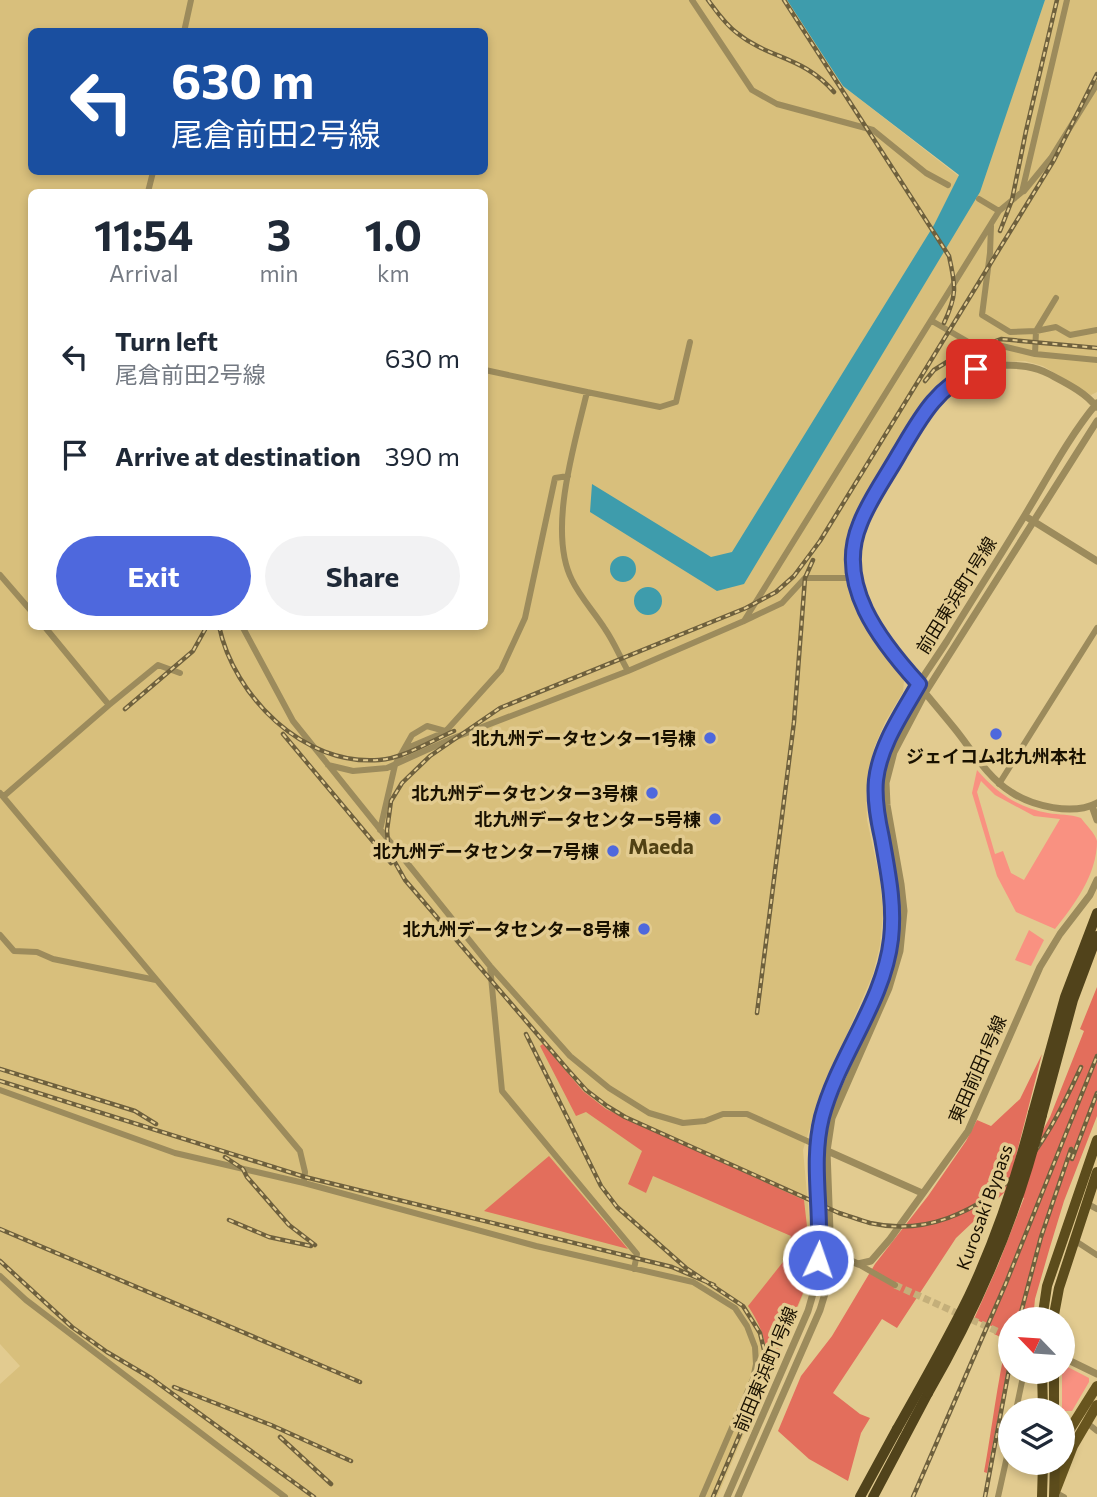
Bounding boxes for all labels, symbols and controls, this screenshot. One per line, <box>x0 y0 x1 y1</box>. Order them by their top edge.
text: 630 m <box>171 49 314 109</box>
icon: left <box>56 56 147 147</box>
text: 尾倉前田2号線 <box>171 113 381 153</box>
text: 11:54 <box>94 208 193 260</box>
text: 3 <box>267 208 291 260</box>
text: 1.0 <box>365 208 422 260</box>
text: Arrival <box>109 259 178 287</box>
text: min <box>259 259 299 287</box>
text: km <box>377 259 410 287</box>
text: Turn left <box>115 325 218 356</box>
icon: left <box>56 338 94 376</box>
pin <box>946 339 1006 399</box>
text: 630 m <box>385 342 460 373</box>
icon: arrive <box>957 350 995 388</box>
text: 尾倉前田2号線 <box>115 360 266 388</box>
icon: arrive <box>56 436 94 474</box>
text: Arrive at destination <box>115 440 361 471</box>
text: 390 m <box>385 440 460 471</box>
street label: 前田東浜町1号線 <box>911 532 1001 658</box>
button: Exit <box>56 536 251 616</box>
button: Share <box>265 536 460 616</box>
marker: ジェイコム北九州本社 <box>988 726 1004 742</box>
place label: 北九州データセンター1号棟 <box>472 727 696 749</box>
marker: 北九州データセンター1号棟 <box>702 730 718 746</box>
place label: ジェイコム北九州本社 <box>906 745 1086 767</box>
place label: 北九州データセンター3号棟 <box>412 782 638 804</box>
marker: 北九州データセンター3号棟 <box>644 785 660 801</box>
place label: 北九州データセンター5号棟 <box>475 808 701 830</box>
marker: 北九州データセンター5号棟 <box>707 811 723 827</box>
district label: Maeda <box>628 833 694 858</box>
place label: 北九州データセンター7号棟 <box>373 840 599 862</box>
marker: 北九州データセンター7号棟 <box>605 843 621 859</box>
place label: 北九州データセンター8号棟 <box>403 918 630 940</box>
marker: 北九州データセンター8号棟 <box>636 921 652 937</box>
street label: 東田前田1号線 <box>943 1012 1011 1126</box>
street label: Kurosaki Bypass <box>951 1141 1017 1273</box>
position arrow <box>781 1223 855 1297</box>
street label: 前田東浜町1号線 <box>729 1303 801 1435</box>
north arrow <box>998 1307 1074 1384</box>
map controls <box>998 1307 1075 1475</box>
button: layers <box>998 1398 1075 1475</box>

